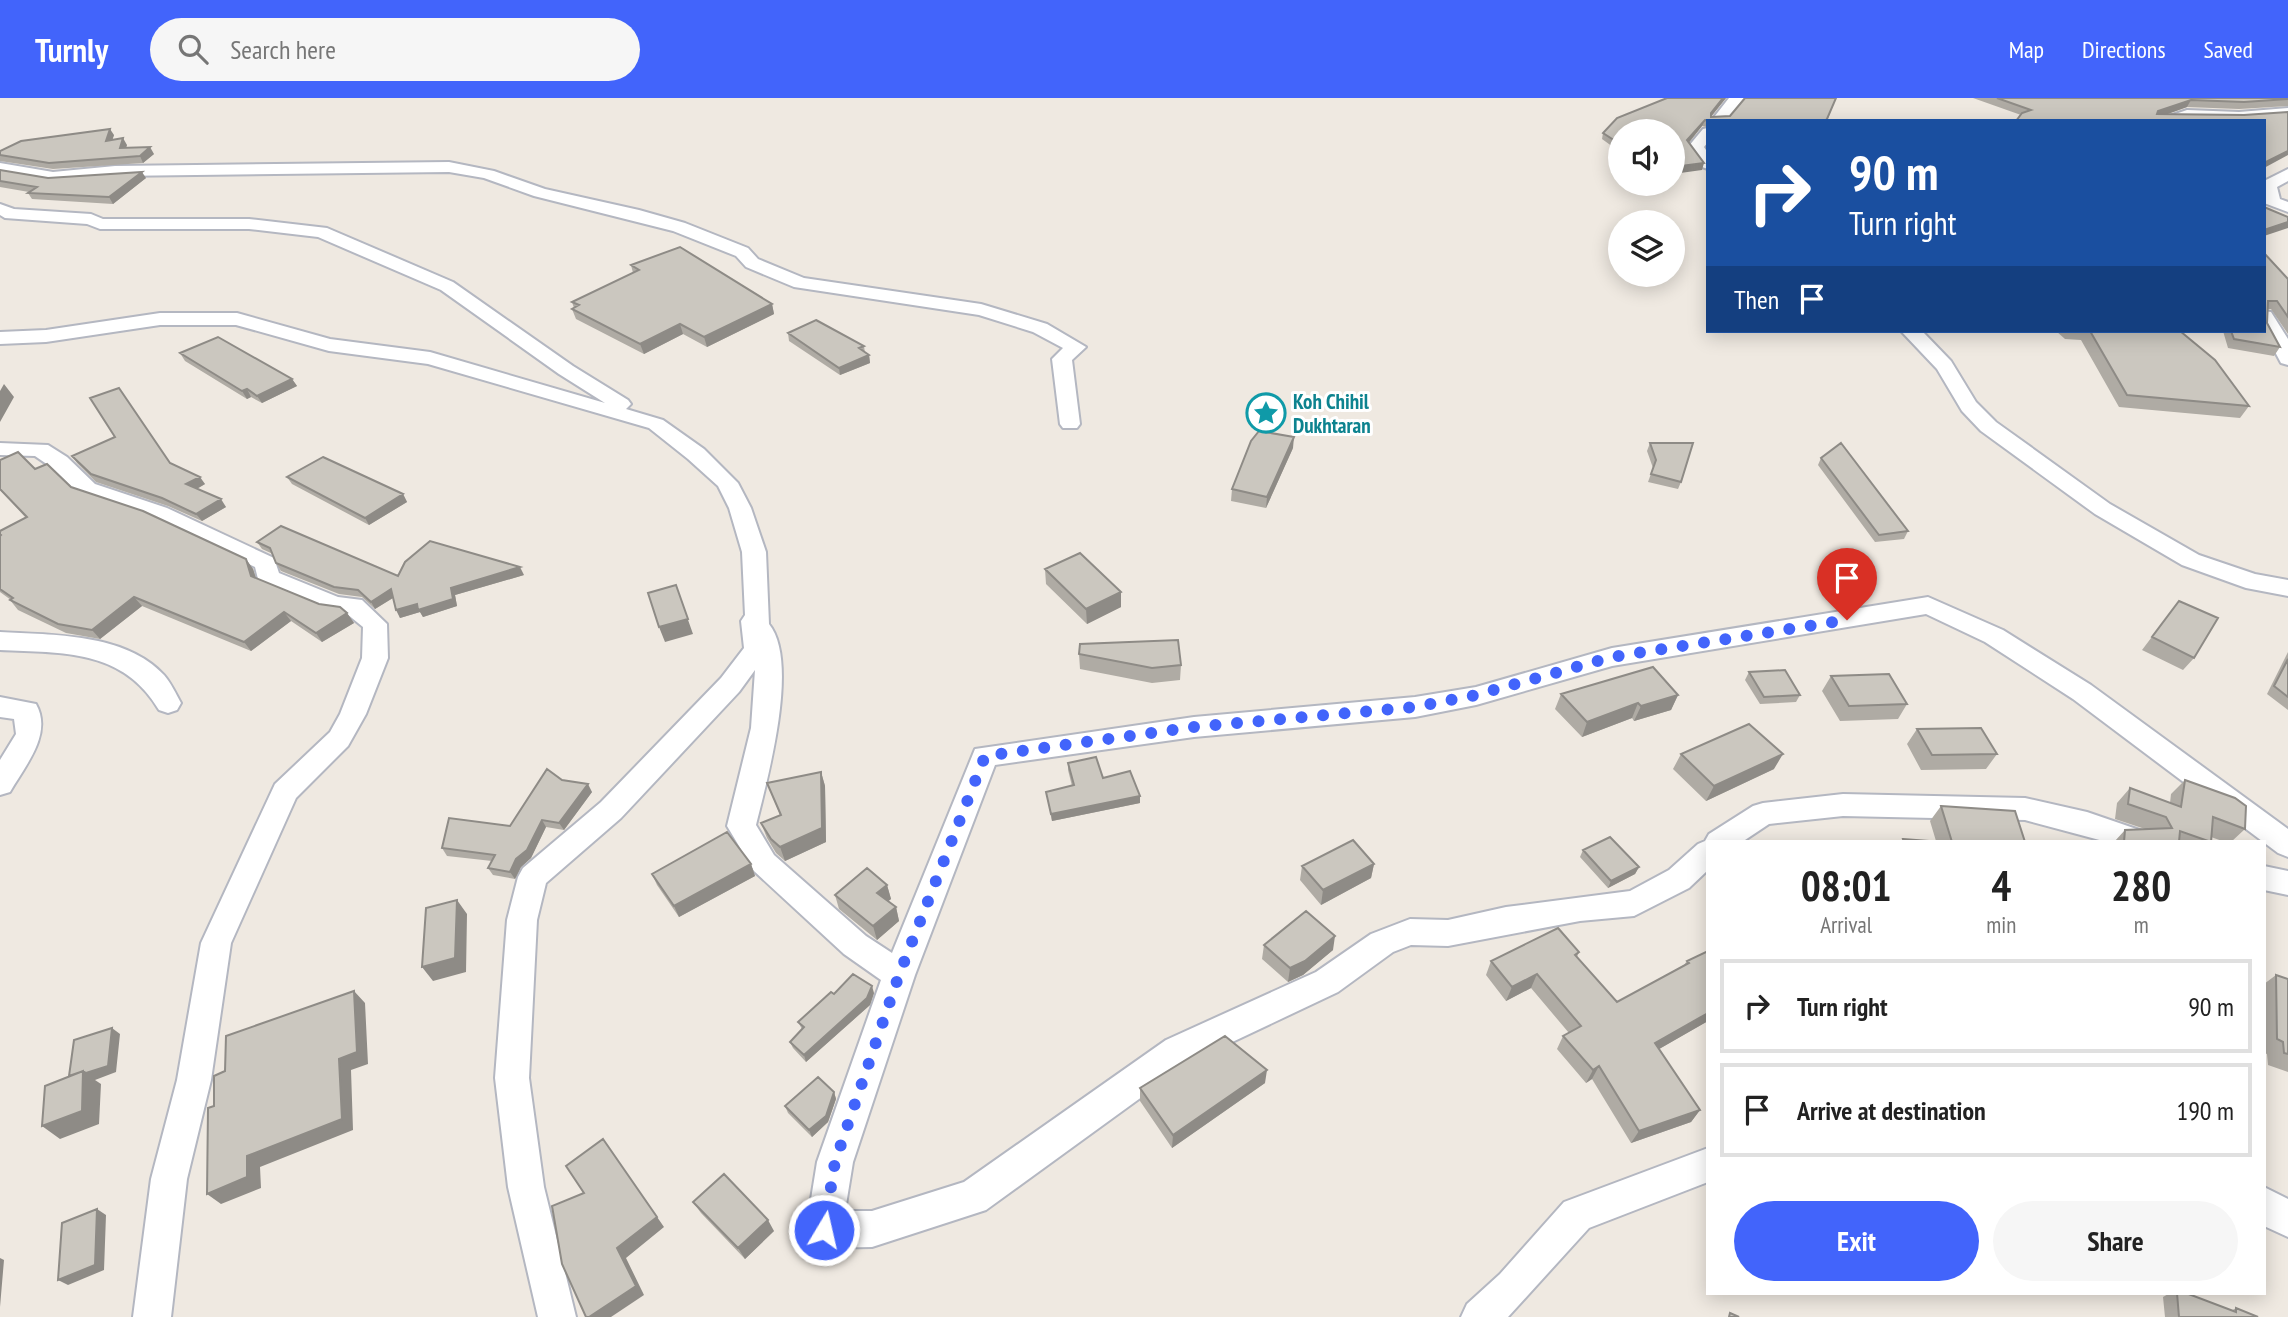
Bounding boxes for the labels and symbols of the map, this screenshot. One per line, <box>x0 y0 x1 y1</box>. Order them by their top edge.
place label: Koh Chihil Dukhtaran <box>1293 388 1371 439</box>
place icon: Koh Chihil Dukhtaran <box>1245 392 1287 434</box>
pin <box>1817 548 1877 620</box>
position arrow <box>787 1193 861 1267</box>

